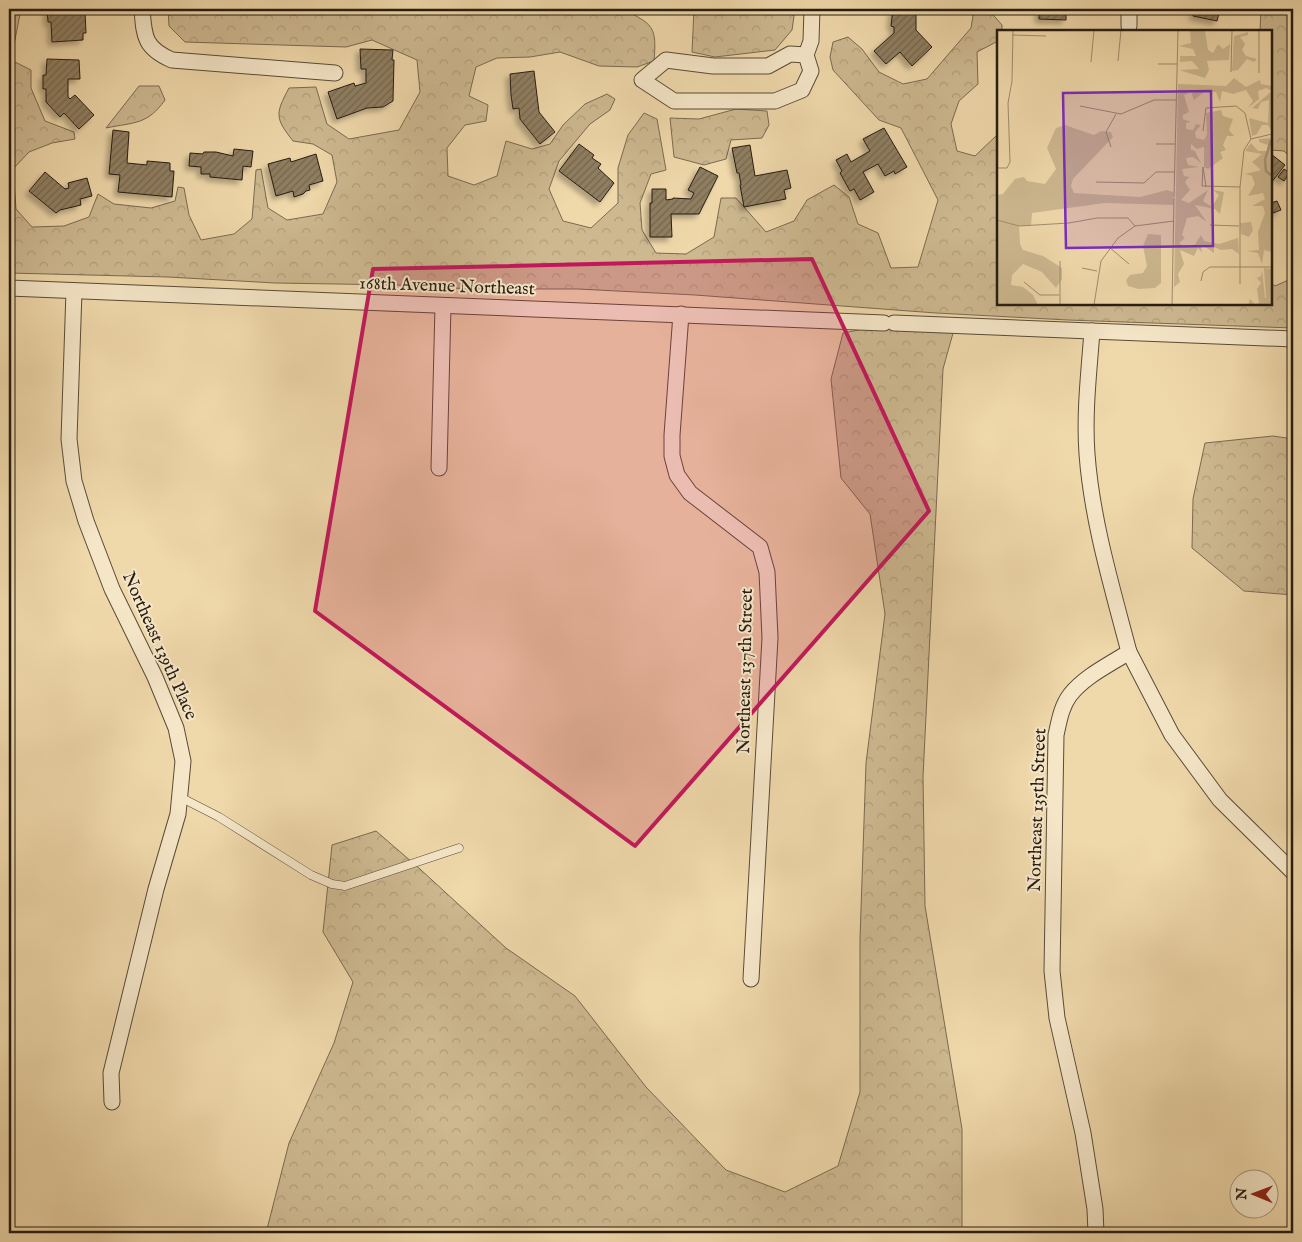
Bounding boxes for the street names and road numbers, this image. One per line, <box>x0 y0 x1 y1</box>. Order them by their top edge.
street label: 168th Avenue Northeast <box>359 272 535 302</box>
street label: Northeast 139th Place <box>116 568 202 724</box>
street label: Northeast 137th Street <box>733 588 759 754</box>
street label: Northeast 135th Street <box>1024 728 1052 892</box>

